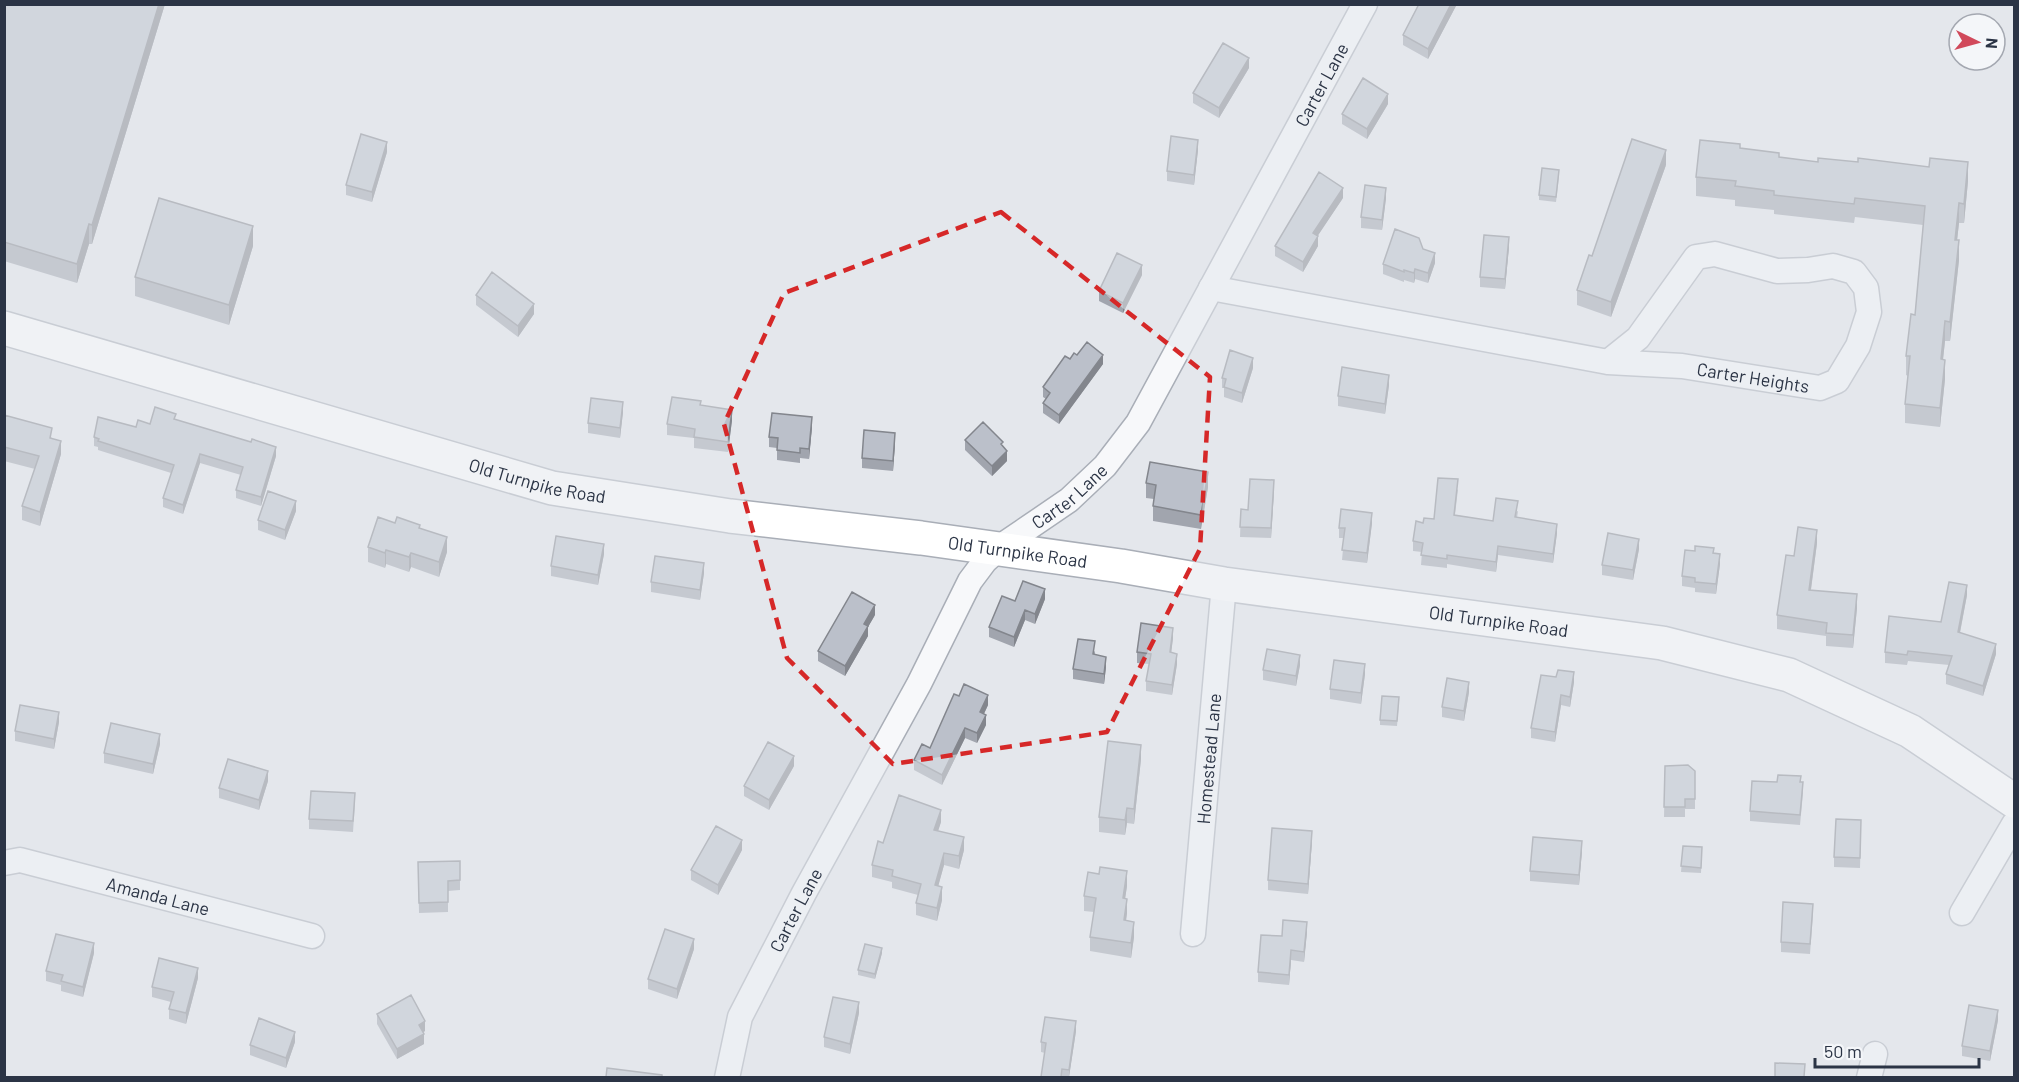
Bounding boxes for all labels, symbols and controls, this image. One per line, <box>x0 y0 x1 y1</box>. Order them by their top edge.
north arrow <box>1947 12 2007 72</box>
text: N <box>1983 37 2002 49</box>
street label: Carter Lane <box>1290 39 1353 130</box>
street label: Carter Heights <box>1695 358 1811 397</box>
street label: Old Turnpike Road <box>466 453 607 507</box>
street label: Carter Lane <box>1027 459 1112 533</box>
street label: Old Turnpike Road <box>947 531 1089 572</box>
street label: Old Turnpike Road <box>1428 601 1570 641</box>
street label: Homestead Lane <box>1192 692 1225 825</box>
street label: Carter Lane <box>765 864 827 956</box>
street label: Amanda Lane <box>104 872 212 920</box>
scale bar <box>1815 1031 1978 1069</box>
text: 50 m <box>1824 1040 1862 1062</box>

